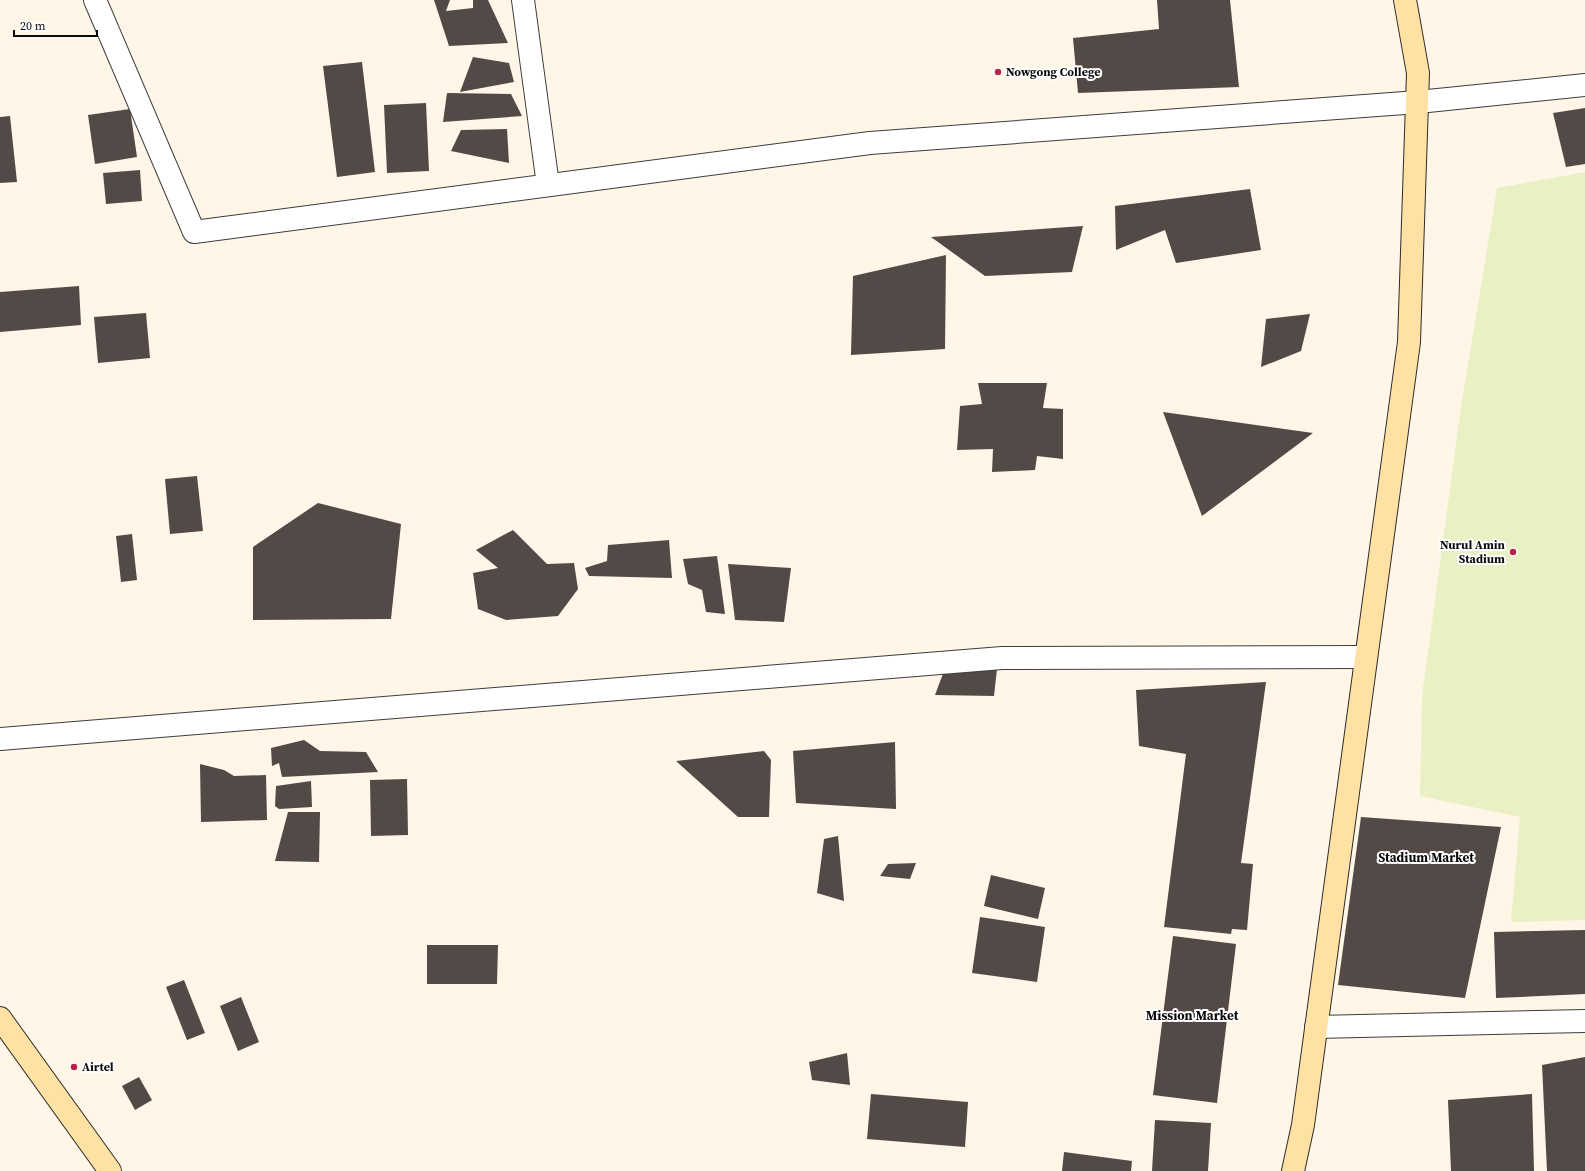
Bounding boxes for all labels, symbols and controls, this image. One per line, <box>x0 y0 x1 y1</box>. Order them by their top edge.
scale bar <box>14 12 97 38</box>
text: 20 m <box>20 18 46 34</box>
place label: Nowgong College <box>1006 64 1100 80</box>
marker: Nowgong College <box>993 67 1003 77</box>
place label: Nurul Amin Stadium <box>1440 537 1506 567</box>
marker: Nurul Amin Stadium <box>1508 547 1518 557</box>
district label: Stadium Market <box>1378 849 1474 866</box>
district label: Mission Market <box>1146 1007 1239 1024</box>
place label: Airtel <box>82 1059 114 1075</box>
marker: Airtel <box>69 1062 79 1072</box>

